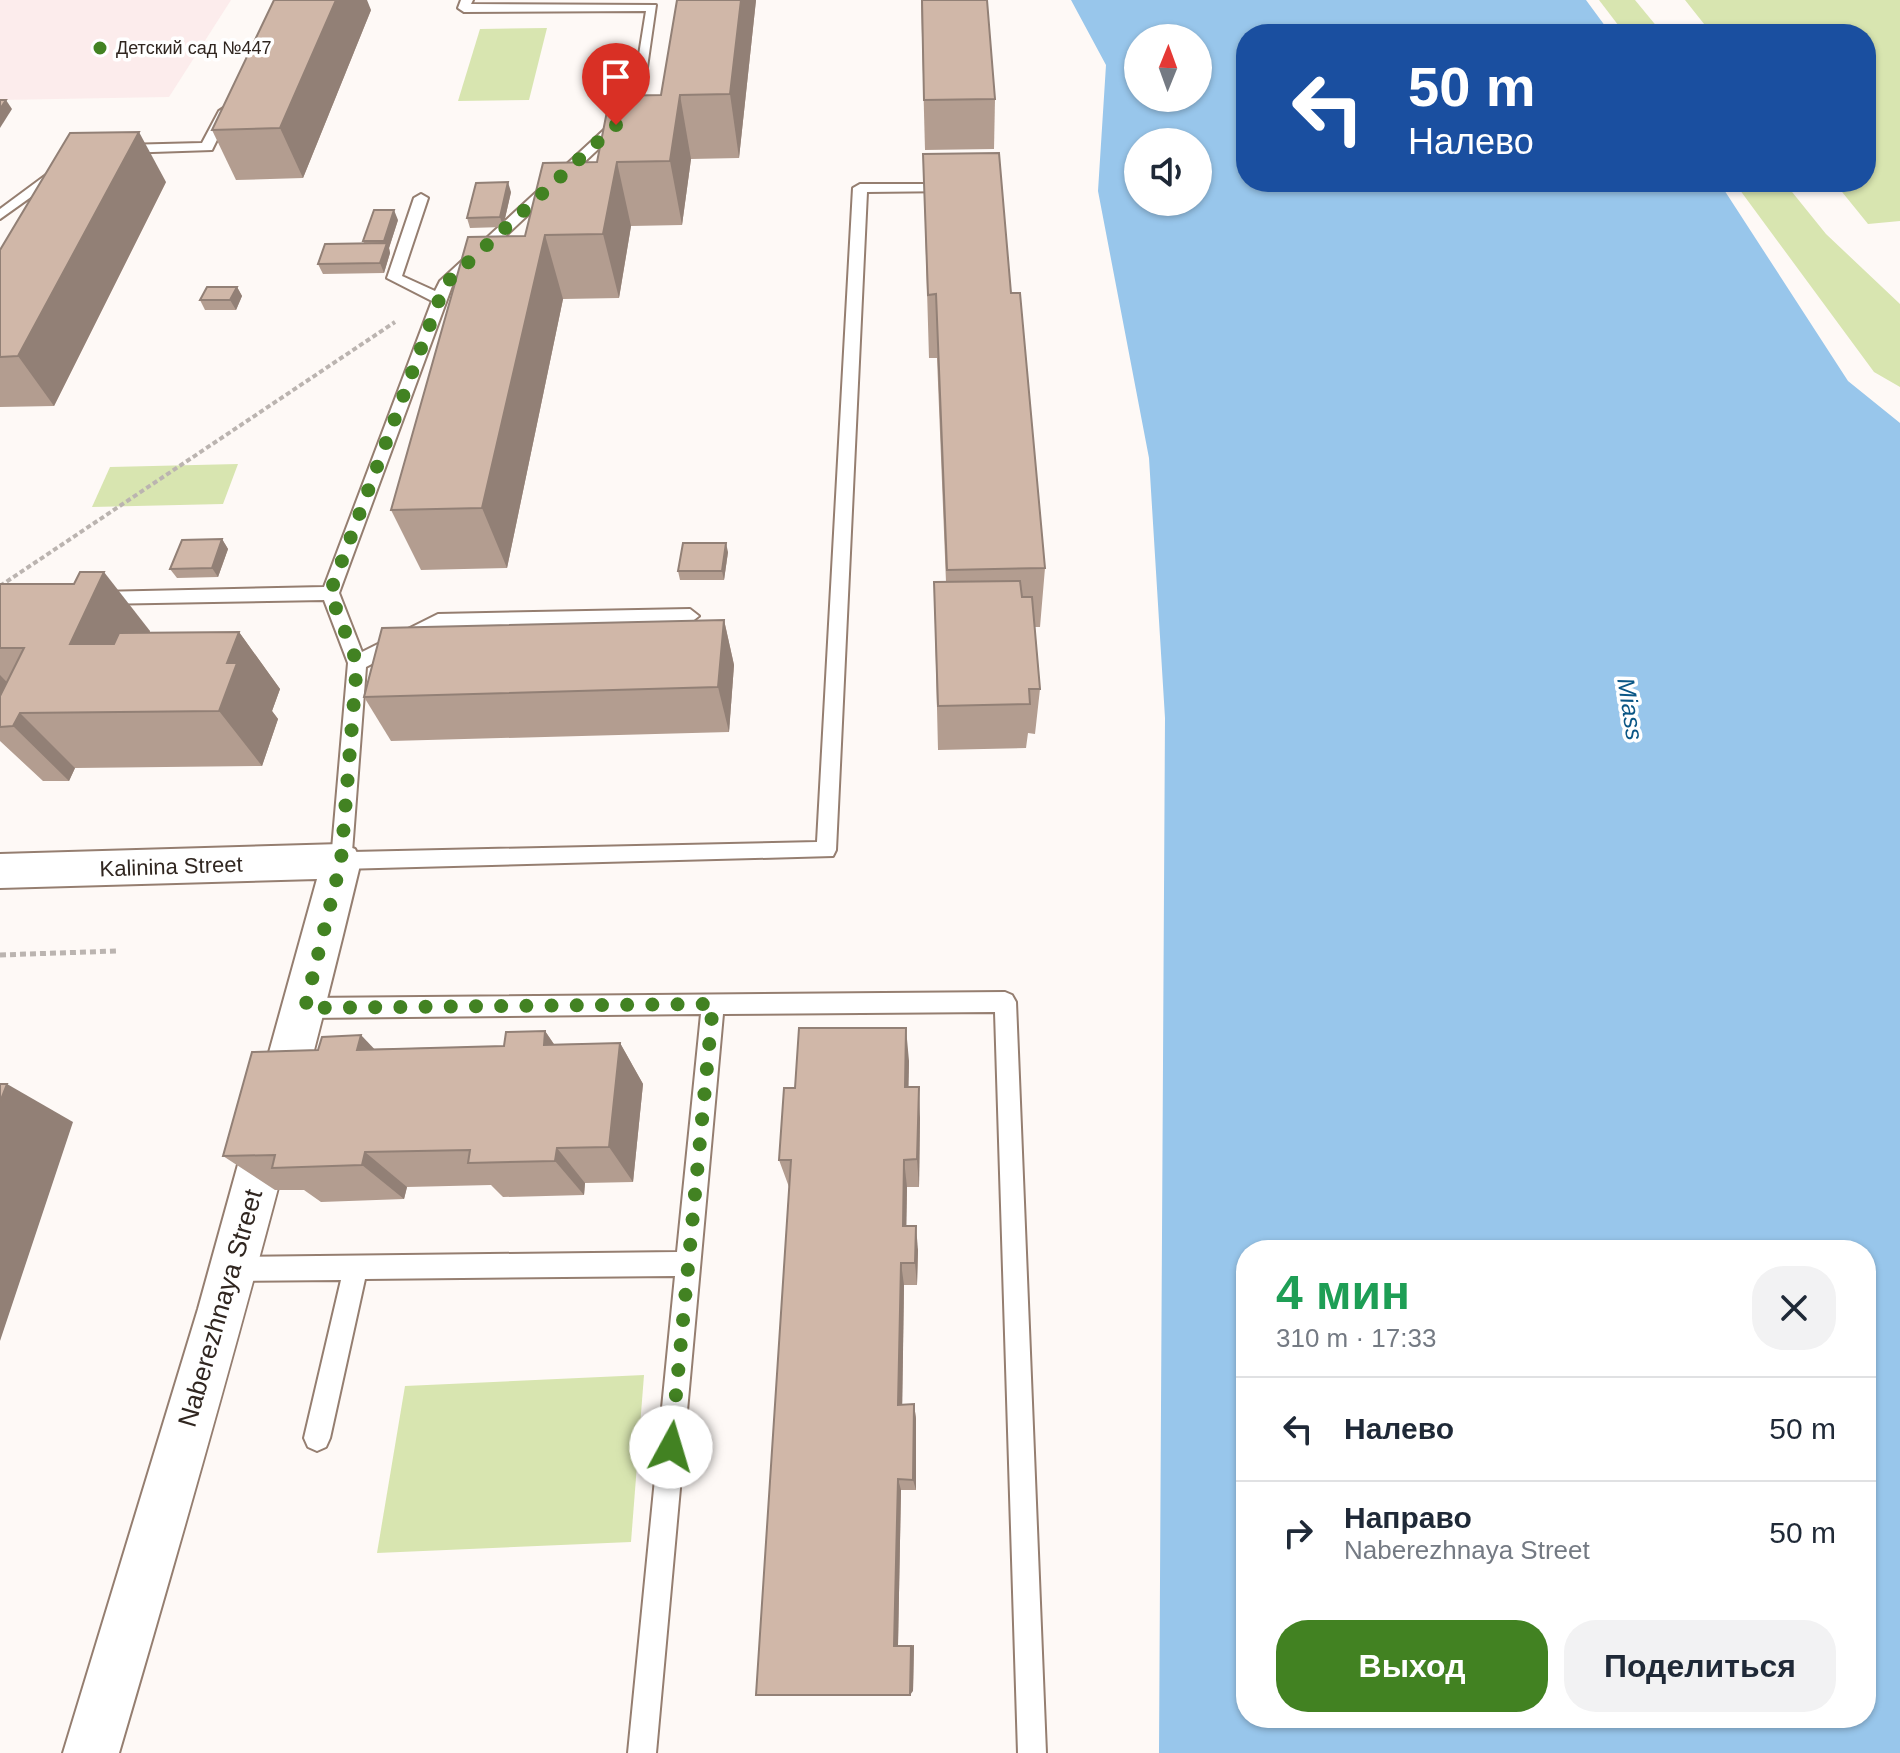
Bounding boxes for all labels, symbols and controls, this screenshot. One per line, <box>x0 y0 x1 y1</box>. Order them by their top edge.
north arrow <box>1124 24 1212 112</box>
map controls <box>1124 24 1212 216</box>
place label: Детский сад №447 <box>116 38 272 58</box>
marker: Детский сад №447 <box>91 39 109 57</box>
pin <box>582 43 650 125</box>
icon: arrive <box>594 55 638 99</box>
text: 50 m <box>1408 55 1536 118</box>
icon: left <box>1276 56 1380 160</box>
text: Налево <box>1408 121 1534 162</box>
button: sound <box>1124 128 1212 216</box>
water label: Miass <box>1612 676 1649 742</box>
street label: Kalinina Street <box>99 852 243 881</box>
street label: Naberezhnaya Street <box>172 1185 268 1430</box>
text: 4 мин <box>1276 1266 1410 1319</box>
button: close <box>1752 1266 1836 1350</box>
text: 310 m · 17:33 <box>1276 1323 1436 1353</box>
position arrow <box>629 1405 713 1489</box>
icon: left <box>1276 1407 1320 1451</box>
text: Налево <box>1344 1412 1454 1445</box>
text: 50 m <box>1769 1412 1836 1445</box>
text: Направо <box>1344 1501 1472 1534</box>
icon: right <box>1276 1511 1320 1555</box>
text: 50 m <box>1769 1516 1836 1549</box>
text: Naberezhnaya Street <box>1344 1535 1590 1565</box>
button: Выход <box>1276 1620 1548 1712</box>
button: Поделиться <box>1564 1620 1836 1712</box>

